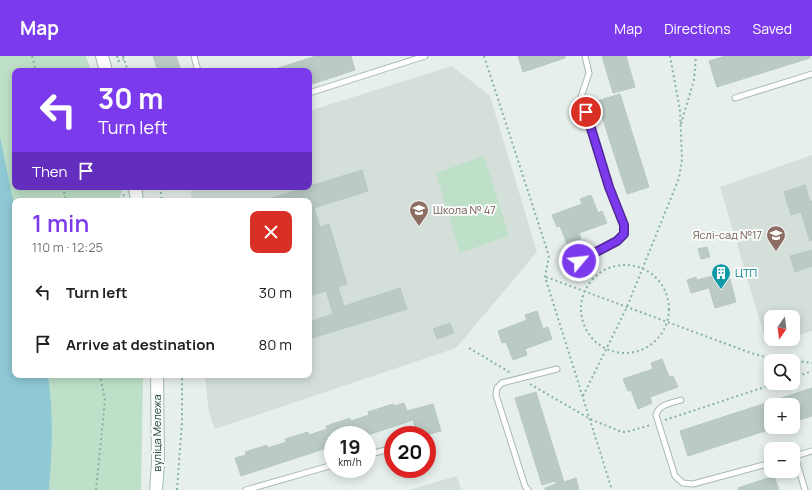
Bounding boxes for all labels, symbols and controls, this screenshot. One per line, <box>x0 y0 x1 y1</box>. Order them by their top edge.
text: Map <box>20 15 59 41</box>
text: Map <box>614 19 642 38</box>
text: Directions <box>664 19 731 38</box>
text: Saved <box>753 19 792 38</box>
text: 30 m <box>98 79 163 117</box>
icon: left <box>32 84 84 136</box>
pin <box>569 95 603 129</box>
icon: arrive <box>575 101 597 123</box>
text: Turn left <box>98 115 168 139</box>
icon: arrive <box>75 160 97 182</box>
text: Then <box>32 161 67 182</box>
school or university icon: Школа № 47 <box>408 199 430 227</box>
place label: Школа № 47 <box>433 202 496 217</box>
text: 1 min <box>32 206 89 239</box>
button: close <box>250 211 292 253</box>
school or university icon: Яслі-сад №17 <box>765 224 787 252</box>
place label: Яслі-сад №17 <box>693 227 762 242</box>
text: 110 m · 12:25 <box>32 238 103 256</box>
position arrow <box>558 240 600 282</box>
building icon: ЦТП <box>710 262 732 290</box>
place label: ЦТП <box>735 265 757 280</box>
icon: left <box>32 281 54 303</box>
text: Turn left <box>66 282 128 303</box>
text: 30 m <box>259 282 292 303</box>
north arrow <box>764 310 800 346</box>
map controls <box>764 310 800 478</box>
icon: arrive <box>32 333 54 355</box>
text: Arrive at destination <box>66 334 215 355</box>
text: 80 m <box>258 334 292 355</box>
button: search <box>764 354 800 390</box>
street label: вуліца Мележа <box>149 394 164 472</box>
button: + <box>764 398 800 434</box>
speed limit sign: 20 <box>384 426 436 478</box>
text: 19 <box>339 433 361 460</box>
button: − <box>764 442 800 478</box>
text: km/h <box>338 455 362 469</box>

